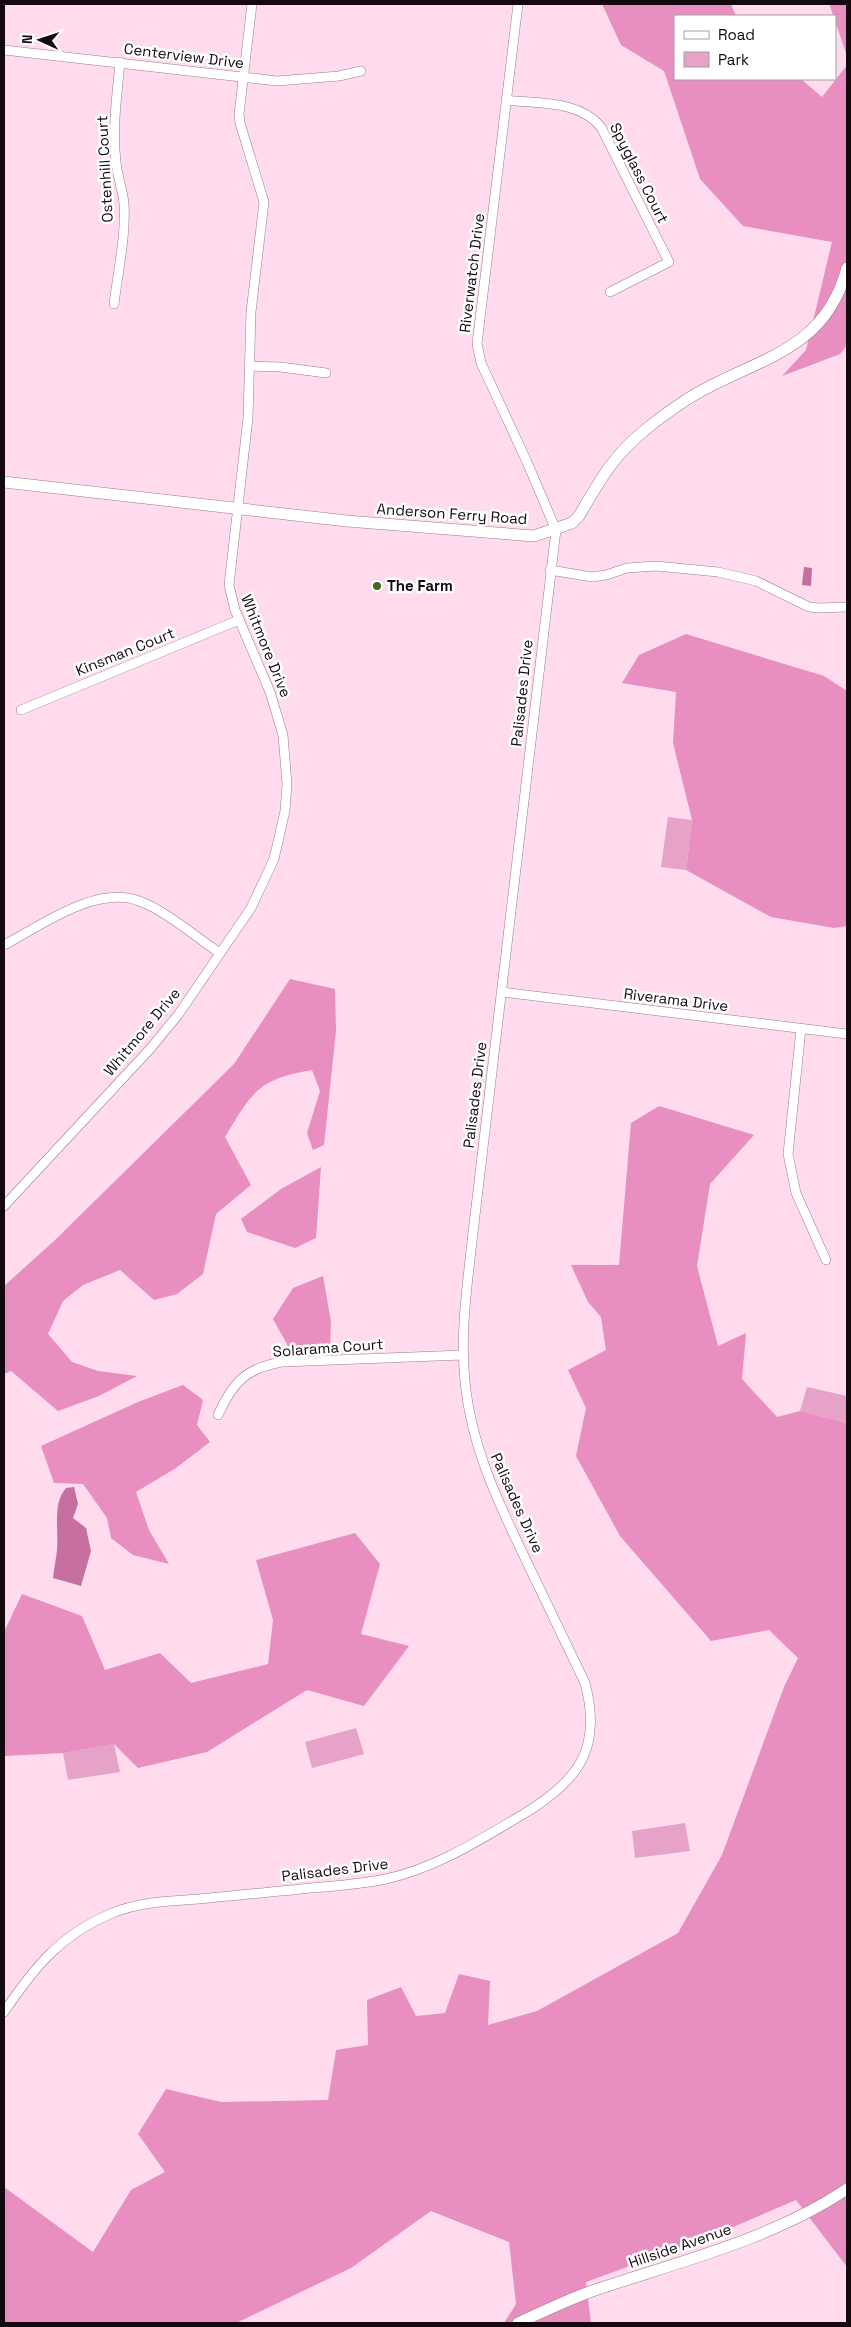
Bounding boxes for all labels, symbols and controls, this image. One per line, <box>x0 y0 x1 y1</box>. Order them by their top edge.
north arrow <box>15 15 65 65</box>
legend <box>674 15 836 80</box>
text: Road <box>718 25 755 44</box>
text: N <box>18 34 36 44</box>
street label: Centerview Drive <box>123 39 245 72</box>
text: Park <box>718 50 749 69</box>
street label: Ostenhill Court <box>92 115 117 223</box>
street label: Spyglass Court <box>606 119 673 226</box>
street label: Riverwatch Drive <box>455 212 488 334</box>
street label: Anderson Ferry Road <box>376 499 528 528</box>
place label: The Farm <box>387 576 453 595</box>
marker: The Farm <box>371 580 383 592</box>
street label: Whitmore Drive <box>237 592 296 700</box>
street label: Kinsman Court <box>73 623 177 680</box>
street label: Palisades Drive <box>506 638 537 747</box>
street label: Whitmore Drive <box>99 984 184 1080</box>
street label: Riverama Drive <box>623 984 730 1015</box>
street label: Palisades Drive <box>459 1040 490 1149</box>
street label: Solarama Court <box>272 1334 384 1361</box>
street label: Palisades Drive <box>487 1450 548 1556</box>
street label: Palisades Drive <box>281 1854 389 1885</box>
street label: Hillside Avenue <box>626 2219 734 2272</box>

